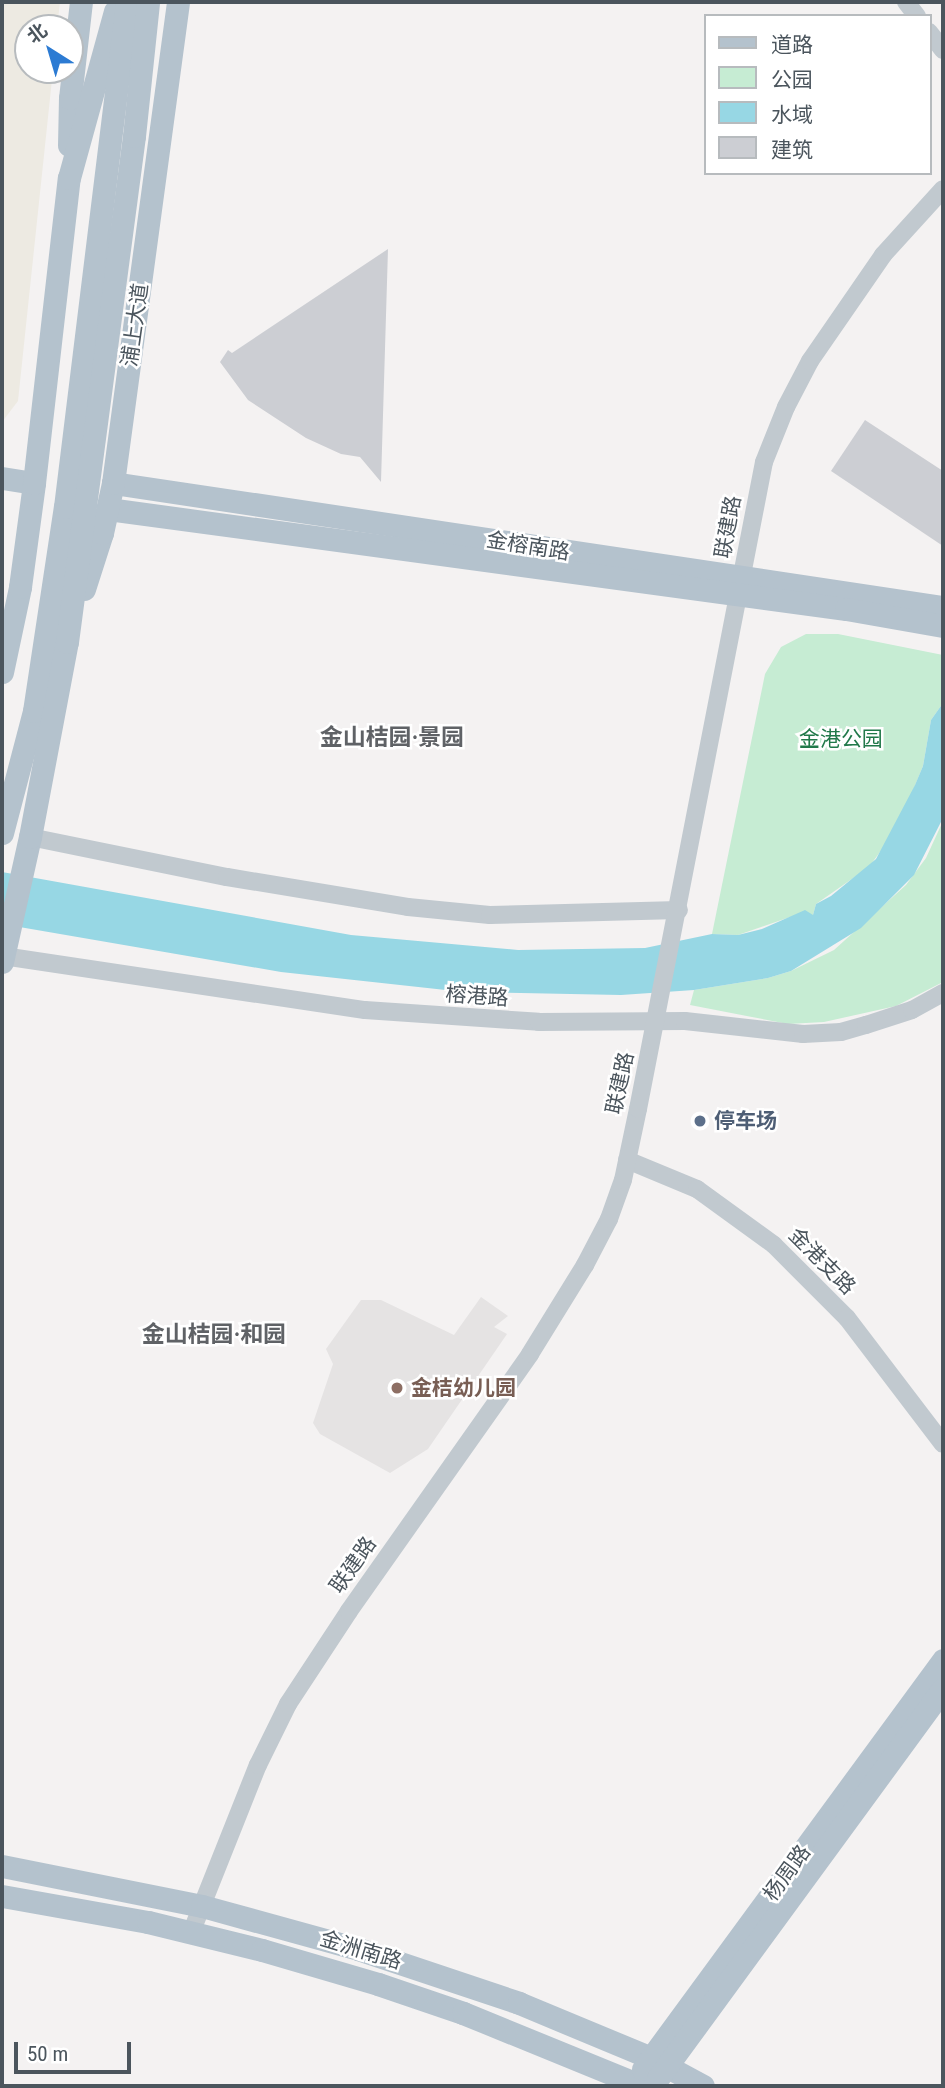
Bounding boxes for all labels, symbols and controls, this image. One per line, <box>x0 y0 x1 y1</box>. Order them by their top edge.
north arrow <box>14 14 84 84</box>
legend <box>704 14 931 175</box>
text: 北 <box>23 19 52 48</box>
text: 道路 <box>771 33 813 57</box>
text: 公园 <box>771 68 813 92</box>
text: 水域 <box>771 103 813 127</box>
text: 建筑 <box>771 138 813 162</box>
street label: 浦上大道 <box>117 282 153 368</box>
street label: 联建路 <box>710 494 746 560</box>
street label: 金榕南路 <box>485 527 571 565</box>
district label: 金山桔园·景园 <box>320 724 464 752</box>
park label: 金港公园 <box>799 726 883 752</box>
street label: 榕港路 <box>445 981 509 1011</box>
street label: 联建路 <box>601 1050 639 1116</box>
place label: 停车场 <box>714 1108 777 1134</box>
marker: 停车场 <box>692 1113 708 1129</box>
street label: 金港支路 <box>783 1222 861 1300</box>
district label: 金山桔园·和园 <box>142 1321 286 1349</box>
place label: 金桔幼儿园 <box>411 1375 516 1401</box>
marker: 金桔幼儿园 <box>389 1380 405 1396</box>
street label: 联建路 <box>325 1532 381 1598</box>
street label: 杨周路 <box>758 1840 816 1906</box>
street label: 金洲南路 <box>317 1926 405 1974</box>
scale bar <box>18 2028 135 2072</box>
text: 50 m <box>27 2042 68 2066</box>

